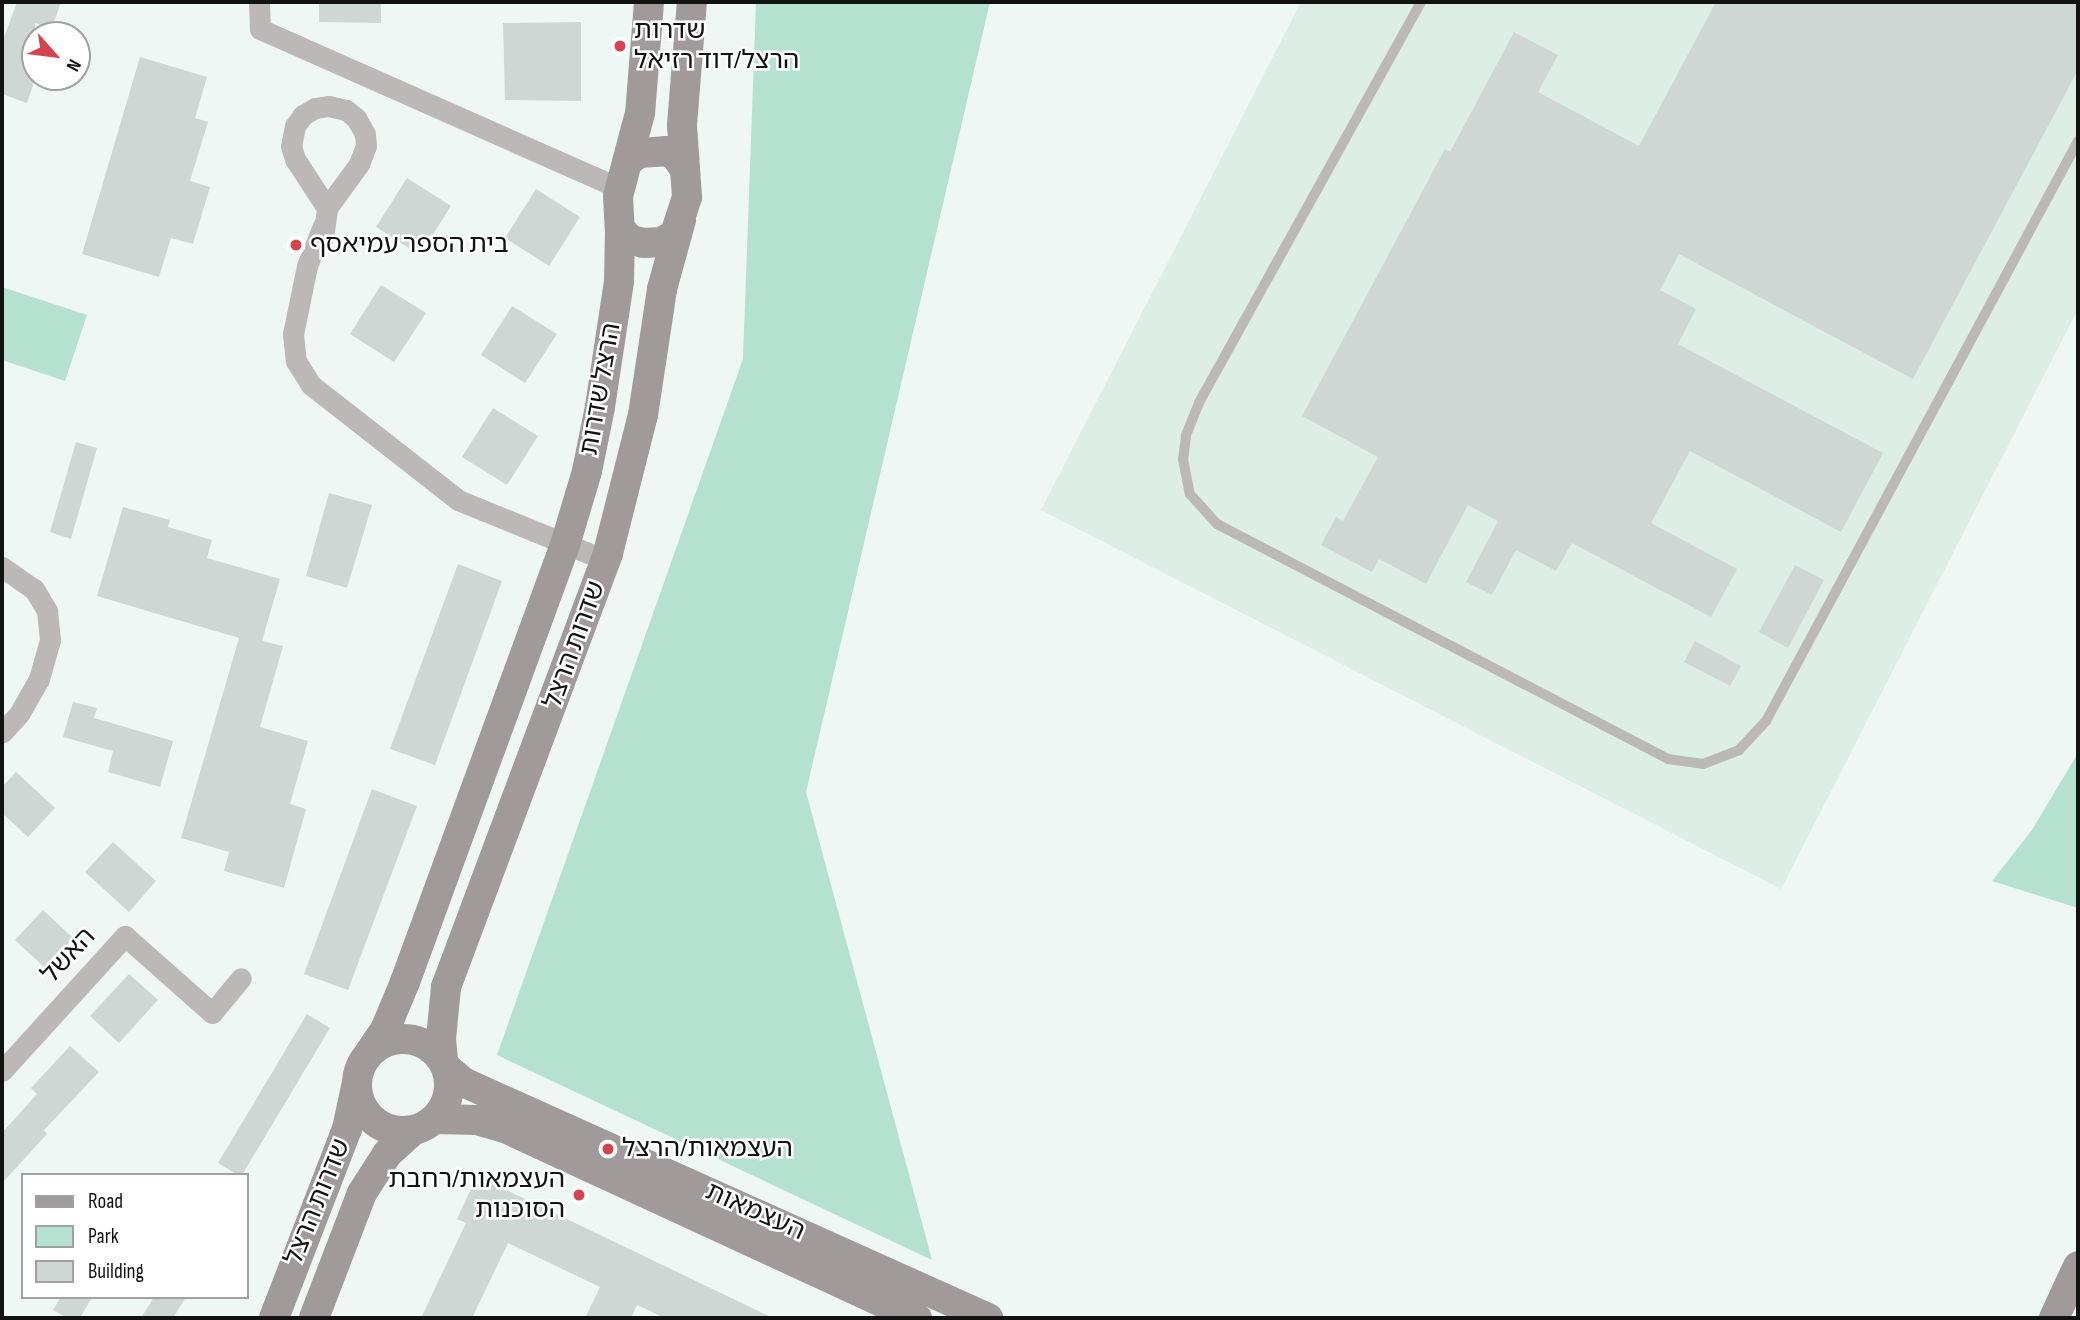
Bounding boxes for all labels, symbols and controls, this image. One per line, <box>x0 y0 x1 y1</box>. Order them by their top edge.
place label: שדרות הרצל/דוד רזיאל <box>634 15 799 76</box>
north arrow <box>21 21 91 91</box>
marker: שדרות הרצל/דוד רזיאל <box>612 38 628 54</box>
text: N <box>61 55 86 75</box>
place label: בית הספר עמיאסף <box>310 229 509 261</box>
marker: בית הספר עמיאסף <box>288 237 304 253</box>
street label: הרצל שדרות <box>574 321 628 457</box>
street label: שדרות הרצל <box>538 577 612 713</box>
street label: האשל <box>36 922 102 990</box>
place label: העצמאות/הרצל <box>622 1133 793 1165</box>
street label: שדרות הרצל <box>279 1134 357 1270</box>
marker: העצמאות/הרצל <box>600 1141 616 1157</box>
place label: העצמאות/רחבת הסוכנות <box>389 1164 565 1226</box>
legend <box>21 1173 248 1299</box>
street label: העצמאות <box>701 1176 809 1248</box>
marker: העצמאות/רחבת הסוכנות <box>571 1187 587 1203</box>
text: Road <box>88 1189 123 1214</box>
text: Park <box>88 1224 119 1249</box>
text: Building <box>88 1259 144 1284</box>

